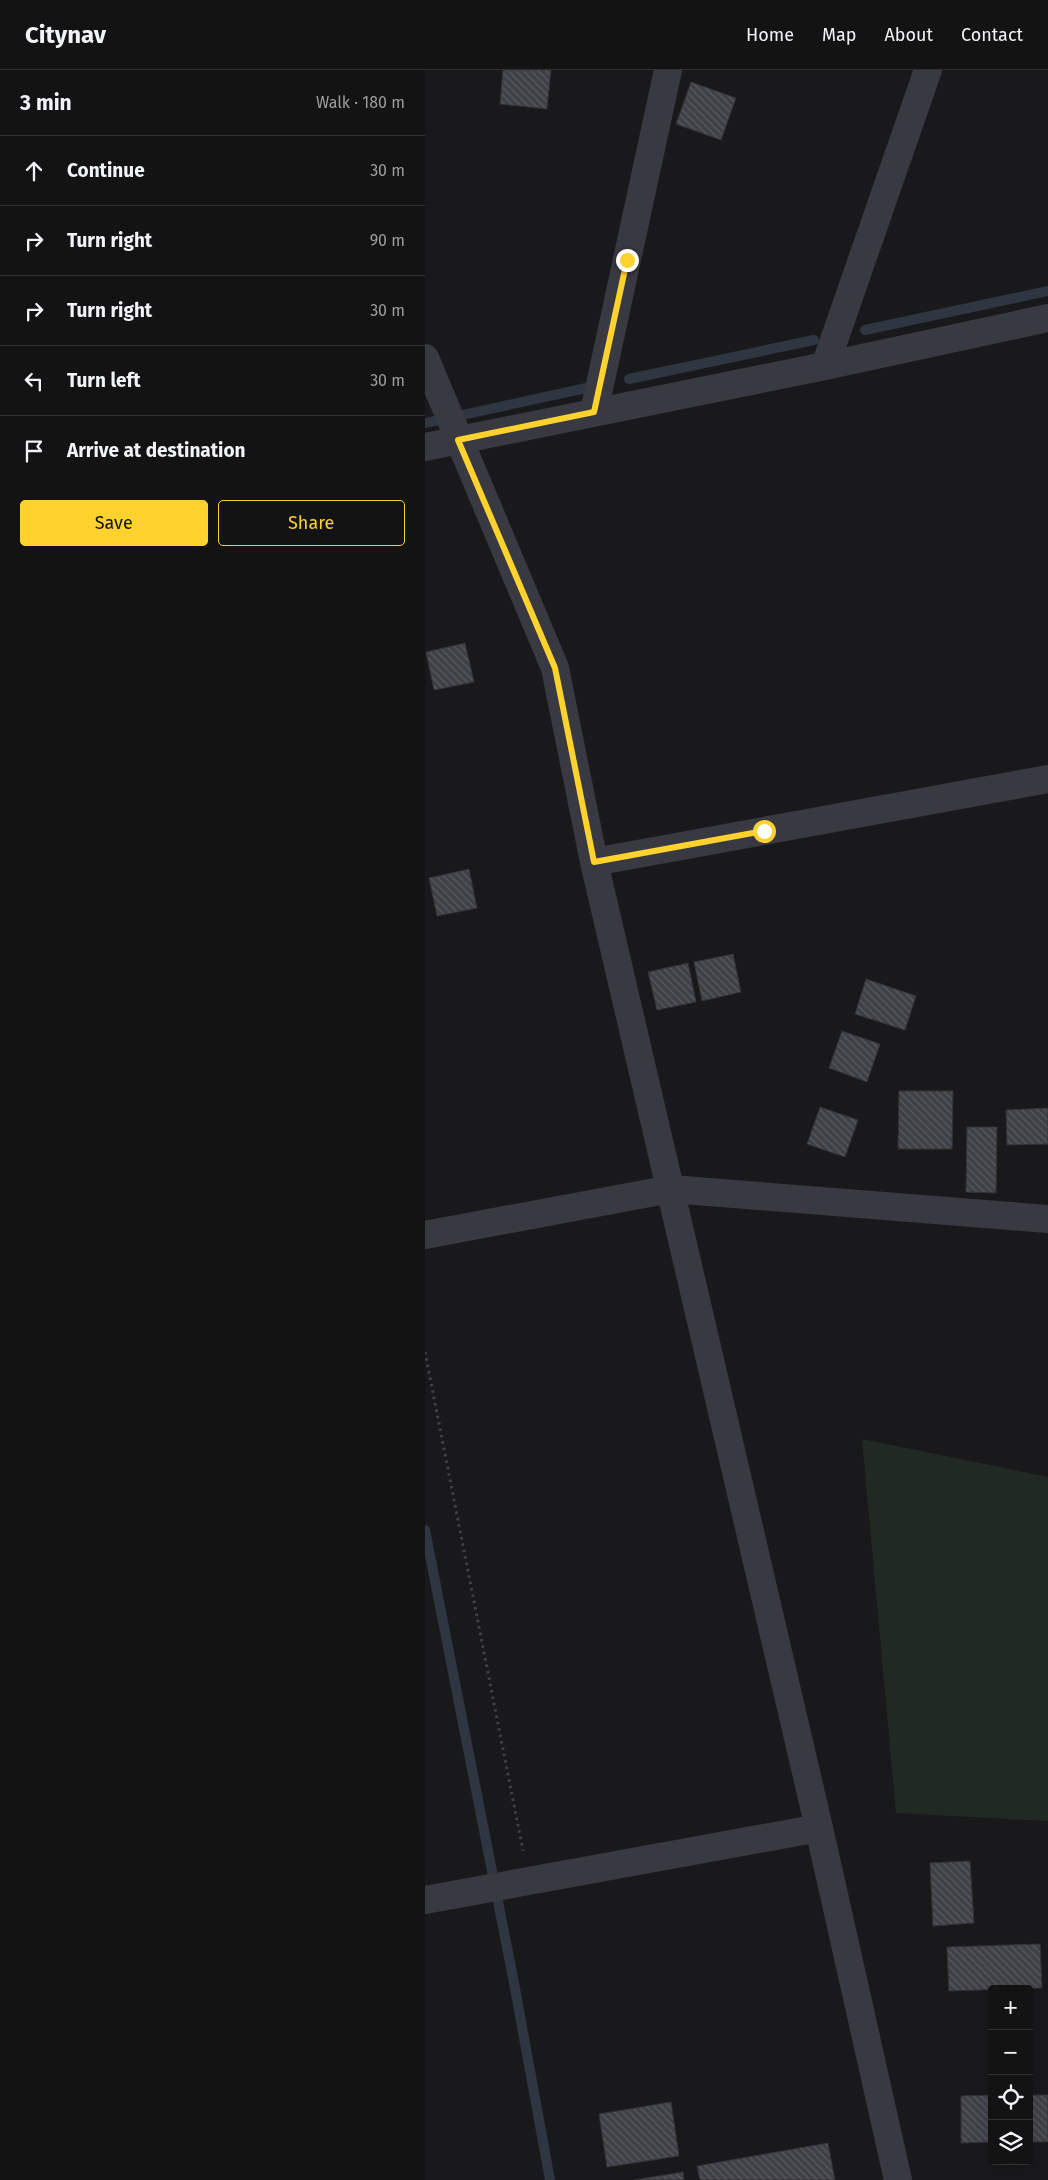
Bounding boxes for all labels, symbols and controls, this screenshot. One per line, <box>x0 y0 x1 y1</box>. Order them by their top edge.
text: Citynav <box>25 21 106 49</box>
text: Home <box>746 24 794 46</box>
text: Map <box>822 24 856 46</box>
text: About <box>884 24 933 46</box>
text: Contact <box>961 24 1023 46</box>
text: 3 min <box>20 90 72 116</box>
text: Walk · 180 m <box>316 93 405 112</box>
icon: ahead <box>20 157 48 185</box>
text: Continue <box>67 159 145 182</box>
text: 30 m <box>370 161 405 180</box>
icon: right <box>20 227 48 255</box>
text: Turn right <box>67 229 152 252</box>
text: 90 m <box>370 231 405 250</box>
route end <box>616 249 639 272</box>
icon: right <box>20 297 48 325</box>
text: Turn right <box>67 299 152 322</box>
text: 30 m <box>370 301 405 320</box>
icon: left <box>20 367 48 395</box>
text: Turn left <box>67 369 141 392</box>
text: 30 m <box>370 371 405 390</box>
icon: arrive <box>20 437 48 465</box>
text: Arrive at destination <box>67 439 246 462</box>
button: Save <box>20 500 208 546</box>
button: Share <box>218 500 405 546</box>
route start <box>753 820 776 843</box>
map controls <box>988 1985 1033 2165</box>
button: + <box>988 1985 1033 2030</box>
button: − <box>988 2030 1033 2075</box>
button: locate <box>988 2075 1033 2120</box>
button: layers <box>988 2120 1033 2165</box>

